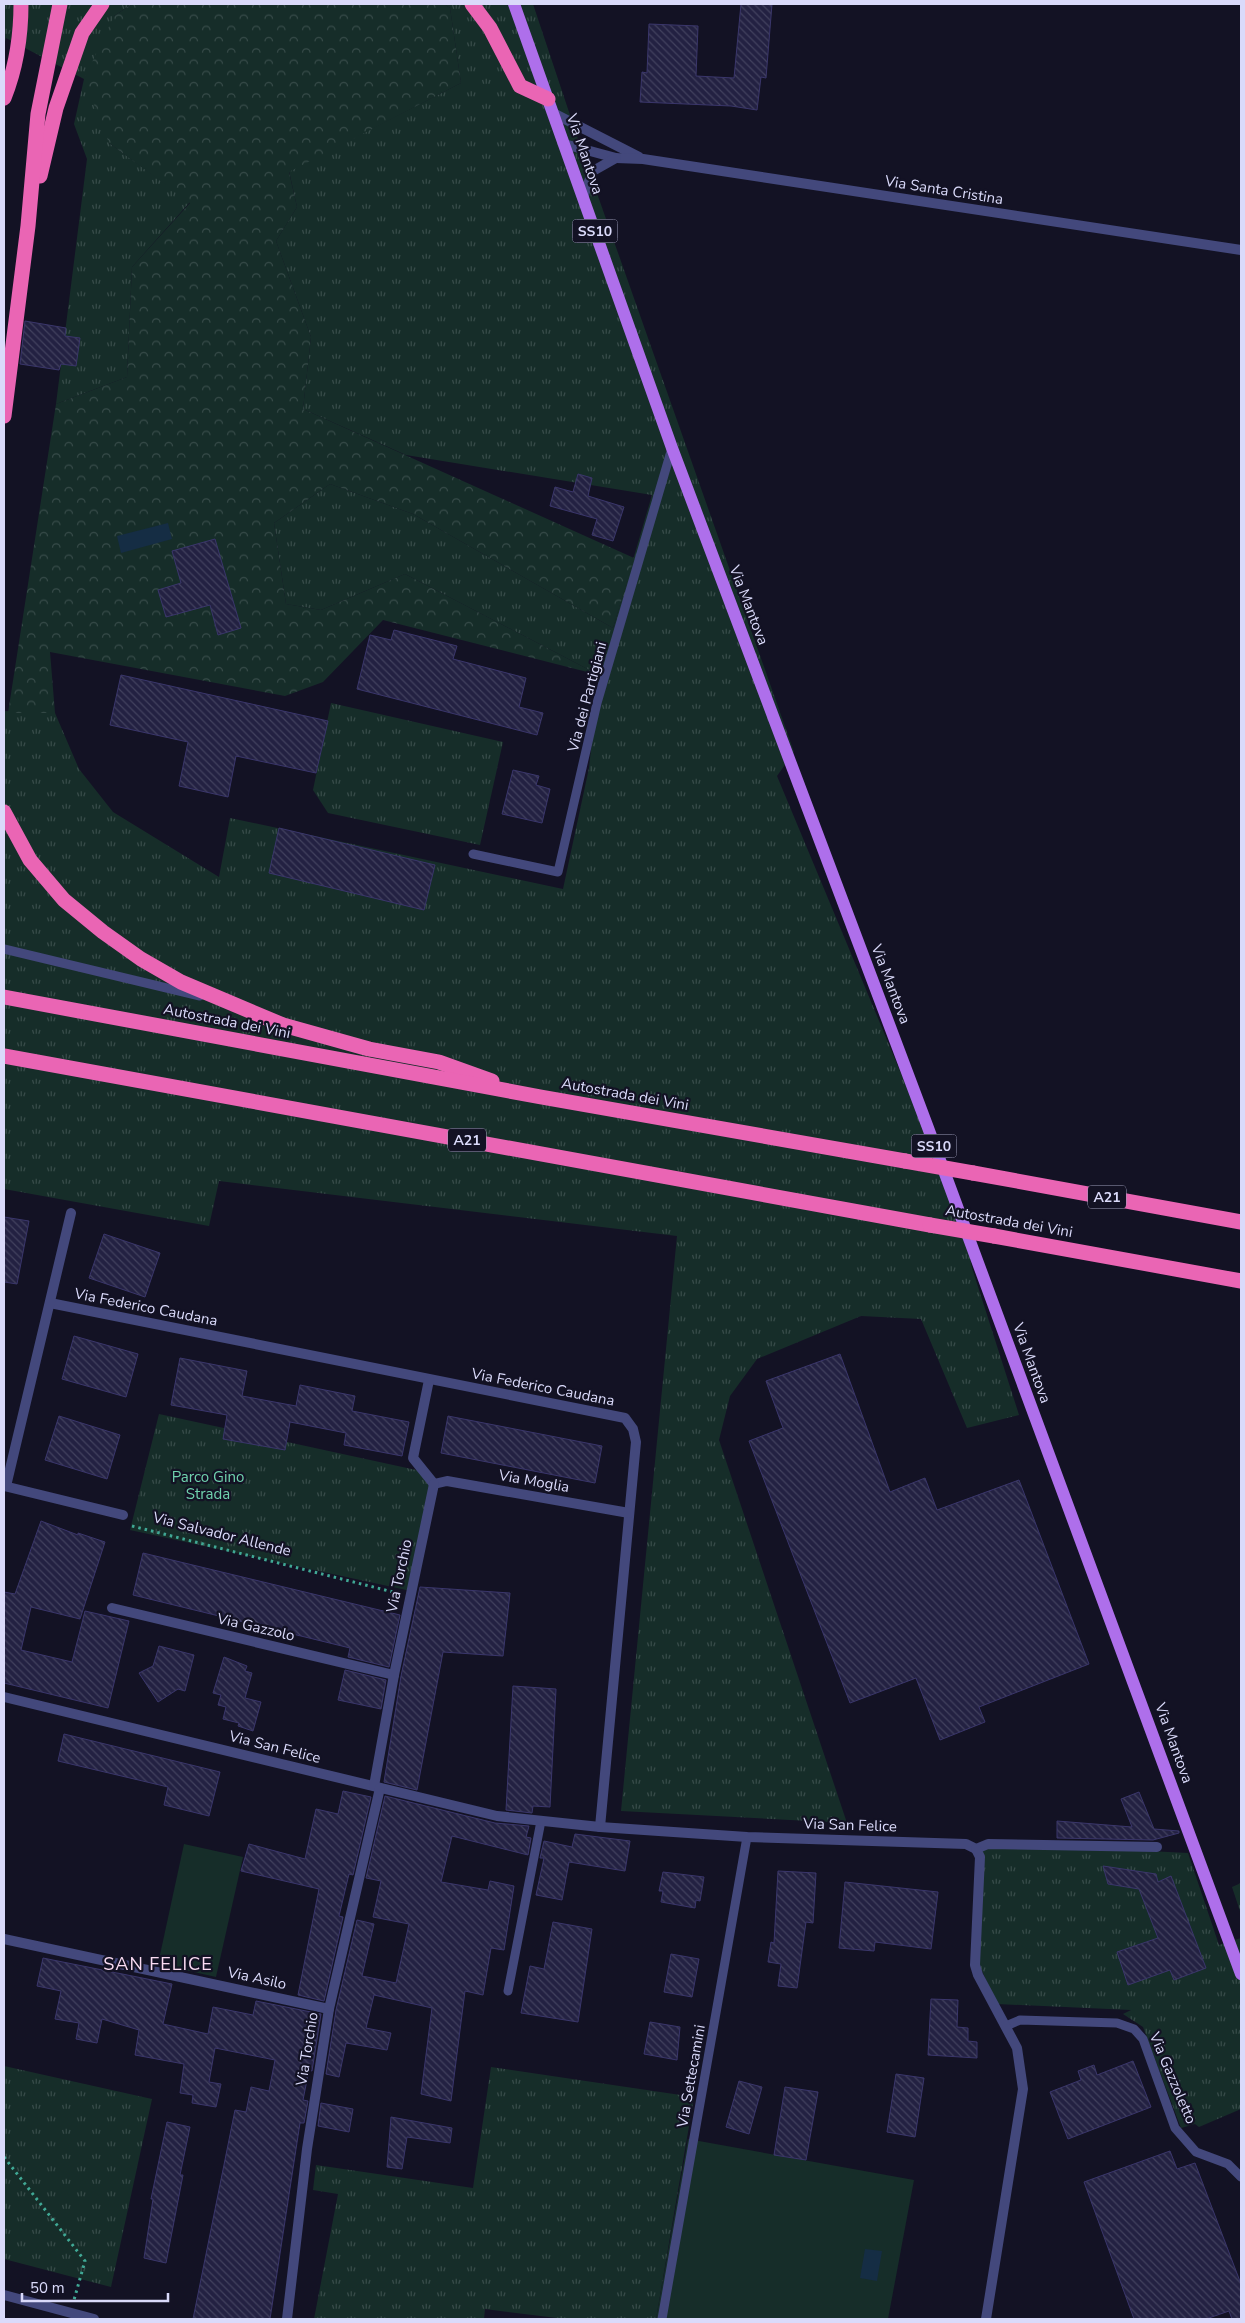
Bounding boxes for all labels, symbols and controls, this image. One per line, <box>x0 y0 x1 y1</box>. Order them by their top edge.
street label: Via Mantova <box>562 110 608 197</box>
street label: Via Santa Cristina <box>882 171 1005 209</box>
road number: SS10 <box>572 220 618 242</box>
street label: Via Mantova <box>724 561 773 648</box>
street label: Via dei Partigiani <box>562 640 611 755</box>
street label: Via Mantova <box>866 940 915 1027</box>
street label: Autostrada dei Vini <box>162 999 292 1043</box>
street label: Autostrada dei Vini <box>560 1073 690 1115</box>
road number: A21 <box>448 1128 486 1152</box>
road number: SS10 <box>912 1134 956 1158</box>
road number: A21 <box>1088 1186 1126 1208</box>
street label: Autostrada dei Vini <box>944 1200 1074 1242</box>
street label: Via Federico Caudana <box>72 1283 219 1331</box>
street label: Via Mantova <box>1008 1319 1056 1406</box>
street label: Via Federico Caudana <box>469 1363 616 1411</box>
street label: Via Moglia <box>496 1465 571 1497</box>
park label: Parco Gino Strada <box>172 1467 244 1504</box>
street label: Via Salvador Allende <box>150 1507 293 1561</box>
street label: Via Torchio <box>381 1538 417 1615</box>
street label: Via Gazzolo <box>214 1608 297 1646</box>
street label: Via Mantova <box>1150 1699 1198 1786</box>
street label: Via San Felice <box>226 1726 323 1768</box>
street label: Via San Felice <box>802 1813 897 1837</box>
district label: SAN FELICE <box>103 1952 213 1976</box>
street label: Via Asilo <box>225 1962 288 1994</box>
street label: Via Torchio <box>291 2011 323 2088</box>
street label: Via Settecamini <box>672 2023 710 2130</box>
street label: Via Gazzoletto <box>1144 2028 1201 2127</box>
scale bar <box>22 2270 169 2302</box>
text: 50 m <box>30 2278 65 2298</box>

